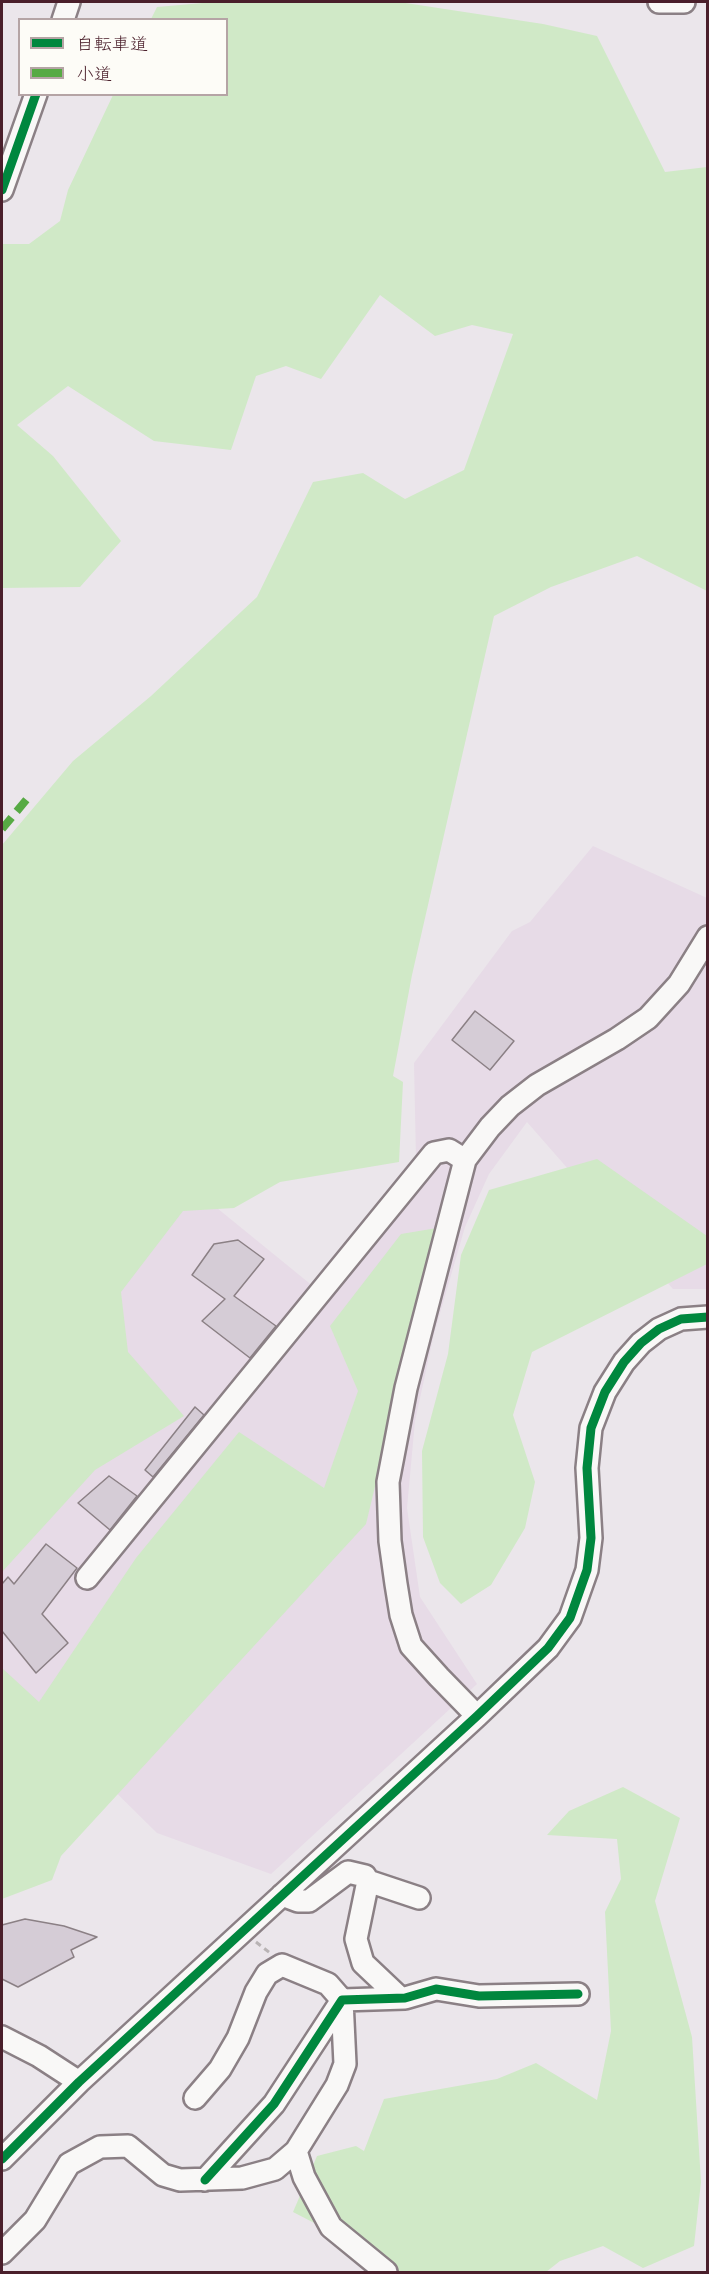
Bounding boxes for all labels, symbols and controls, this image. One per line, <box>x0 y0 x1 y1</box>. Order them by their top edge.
legend <box>18 18 228 96</box>
text: 自転車道 <box>76 33 148 57</box>
text: 小道 <box>76 63 112 87</box>

